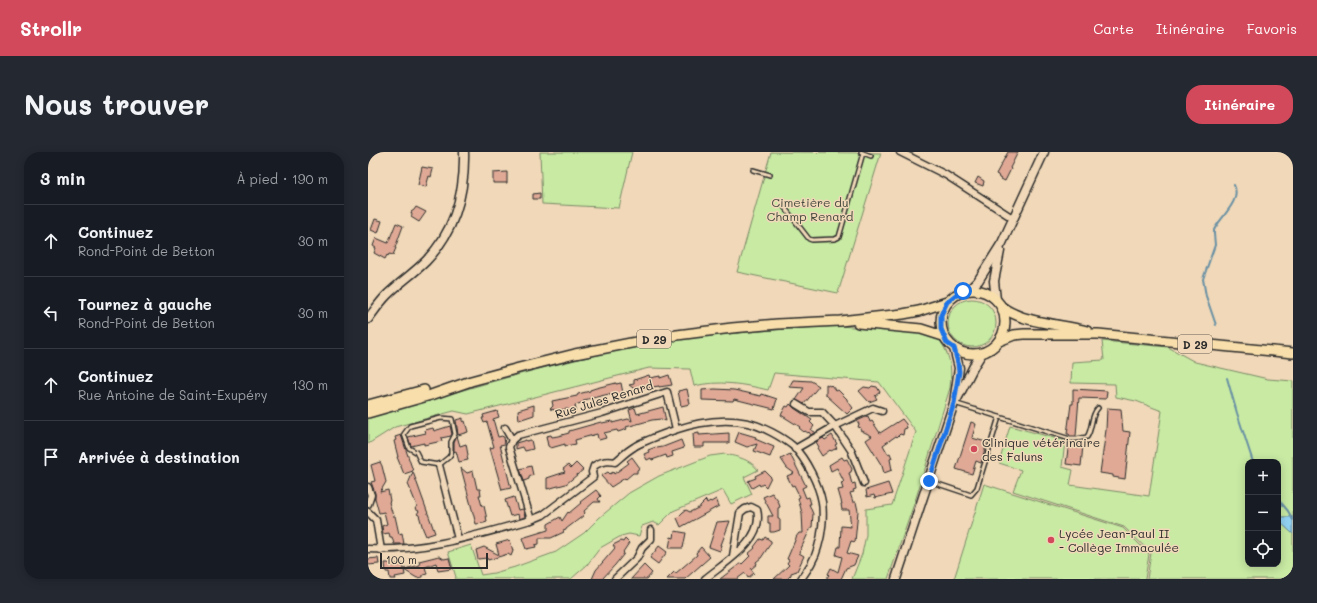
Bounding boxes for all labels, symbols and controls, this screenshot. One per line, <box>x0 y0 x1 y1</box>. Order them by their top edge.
text: Strollr <box>20 16 82 41</box>
text: Carte <box>1093 19 1134 38</box>
text: Itinéraire <box>1156 19 1225 38</box>
text: Favoris <box>1247 19 1297 38</box>
button: Itinéraire <box>1186 85 1293 124</box>
text: Nous trouver <box>24 86 209 122</box>
text: 3 min <box>40 167 85 189</box>
text: À pied · 190 m <box>237 170 328 187</box>
park label: Cimetière du Champ Renard <box>767 194 854 224</box>
text: Continuez <box>78 222 153 242</box>
icon: ahead <box>40 230 62 252</box>
text: 30 m <box>298 232 328 249</box>
text: Rond-Point de Betton <box>78 242 215 259</box>
route start <box>954 282 972 300</box>
text: Tournez à gauche <box>78 294 212 314</box>
icon: left <box>40 302 62 324</box>
text: 30 m <box>298 304 328 321</box>
text: Rond-Point de Betton <box>78 314 215 331</box>
road number: D 29 <box>637 330 671 348</box>
road number: D 29 <box>1178 335 1212 353</box>
text: Continuez <box>78 366 153 386</box>
icon: ahead <box>40 374 62 396</box>
text: 130 m <box>292 376 328 393</box>
street label: Rue Jules Renard <box>553 376 655 422</box>
text: Rue Antoine de Saint-Exupéry <box>78 386 267 403</box>
place label: Clinique vétérinaire des Faluns <box>982 434 1100 464</box>
marker: Clinique vétérinaire des Faluns <box>969 444 979 454</box>
icon: arrive <box>40 446 62 468</box>
text: Arrivée à destination <box>78 447 240 467</box>
map controls <box>1245 459 1281 567</box>
button: + <box>1245 459 1281 495</box>
route end <box>920 472 938 490</box>
button: − <box>1245 495 1281 531</box>
place label: Lycée Jean-Paul II - Collège Immaculée <box>1059 525 1179 555</box>
button: locate <box>1245 531 1281 567</box>
marker: Lycée Jean-Paul II - Collège Immaculée <box>1046 535 1056 545</box>
scale bar <box>380 551 488 570</box>
text: 100 m <box>386 552 417 567</box>

